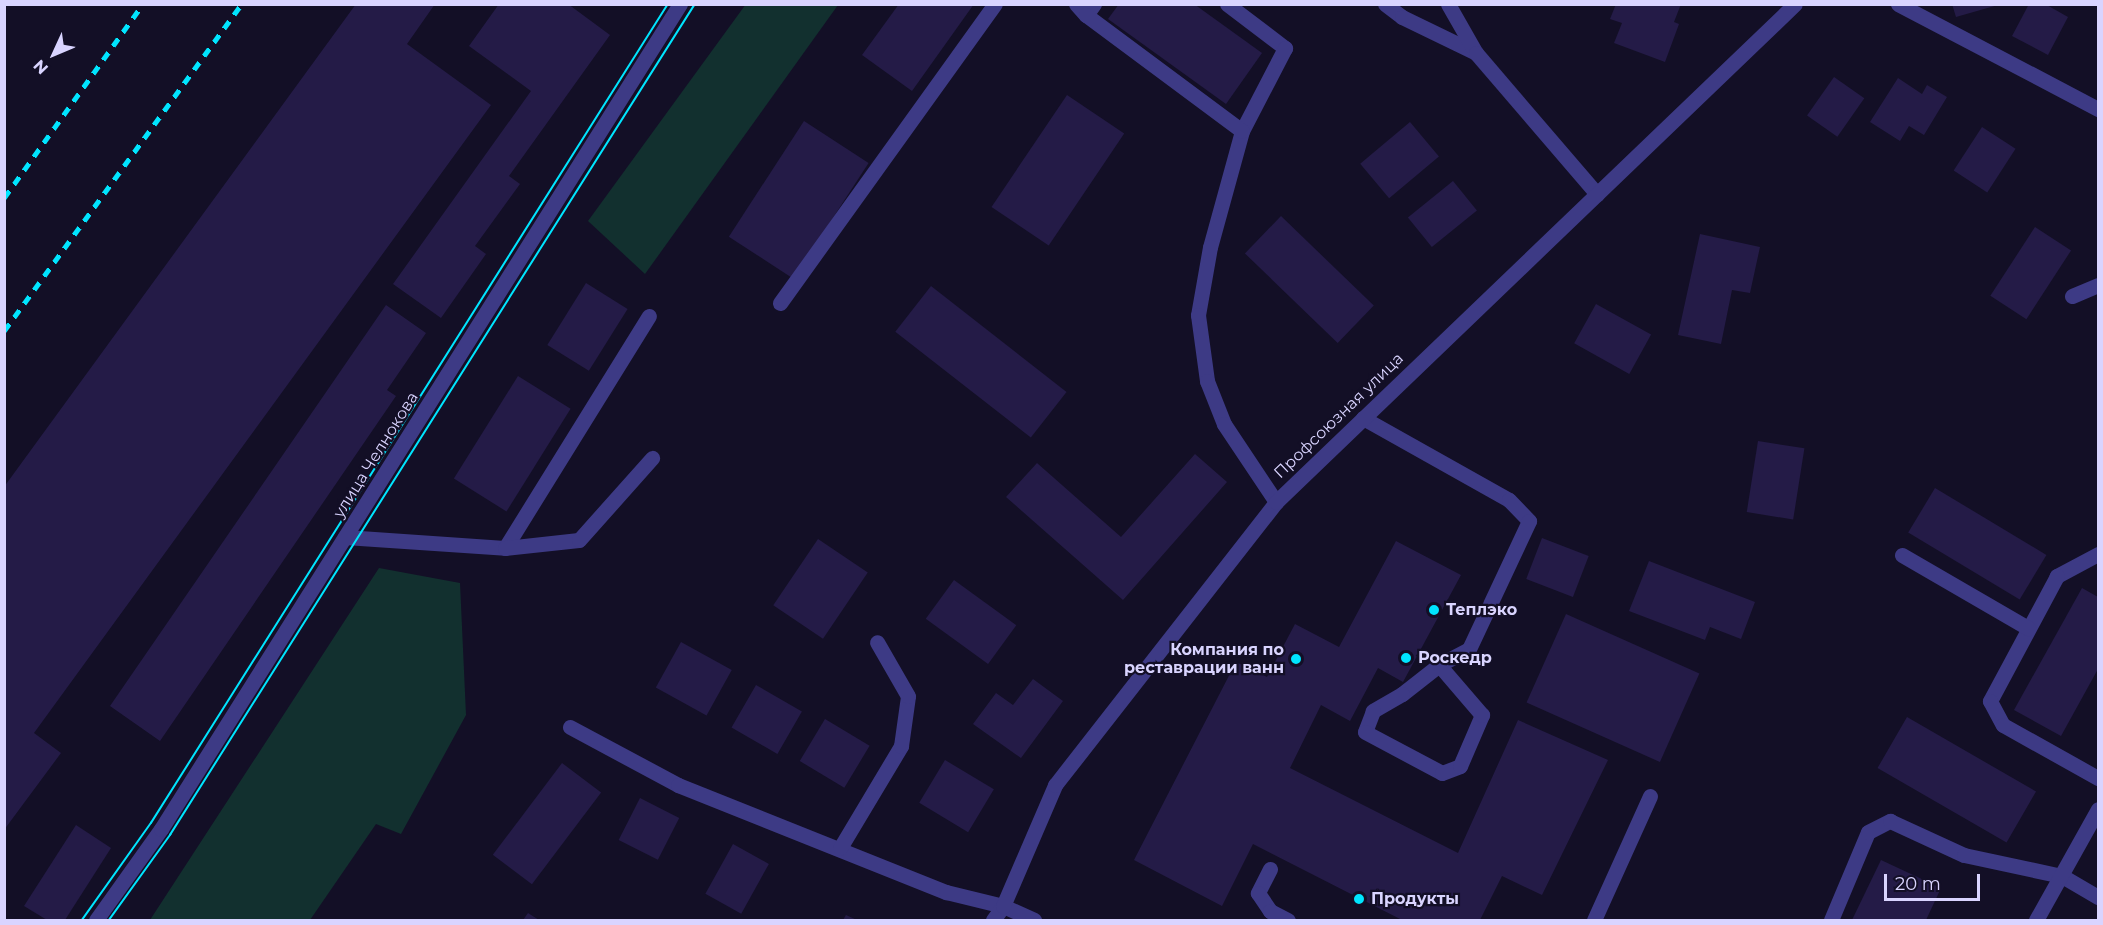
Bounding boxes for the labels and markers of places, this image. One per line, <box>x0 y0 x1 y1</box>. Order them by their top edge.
place label: Теплэко <box>1446 600 1517 620</box>
marker: Теплэко <box>1427 603 1441 617</box>
place label: Компания по реставрации ванн <box>1124 640 1284 678</box>
place label: Роскедр <box>1418 648 1492 668</box>
marker: Роскедр <box>1399 651 1413 665</box>
marker: Компания по реставрации ванн <box>1289 652 1303 666</box>
place label: Продукты <box>1371 889 1459 909</box>
marker: Продукты <box>1352 892 1366 906</box>

